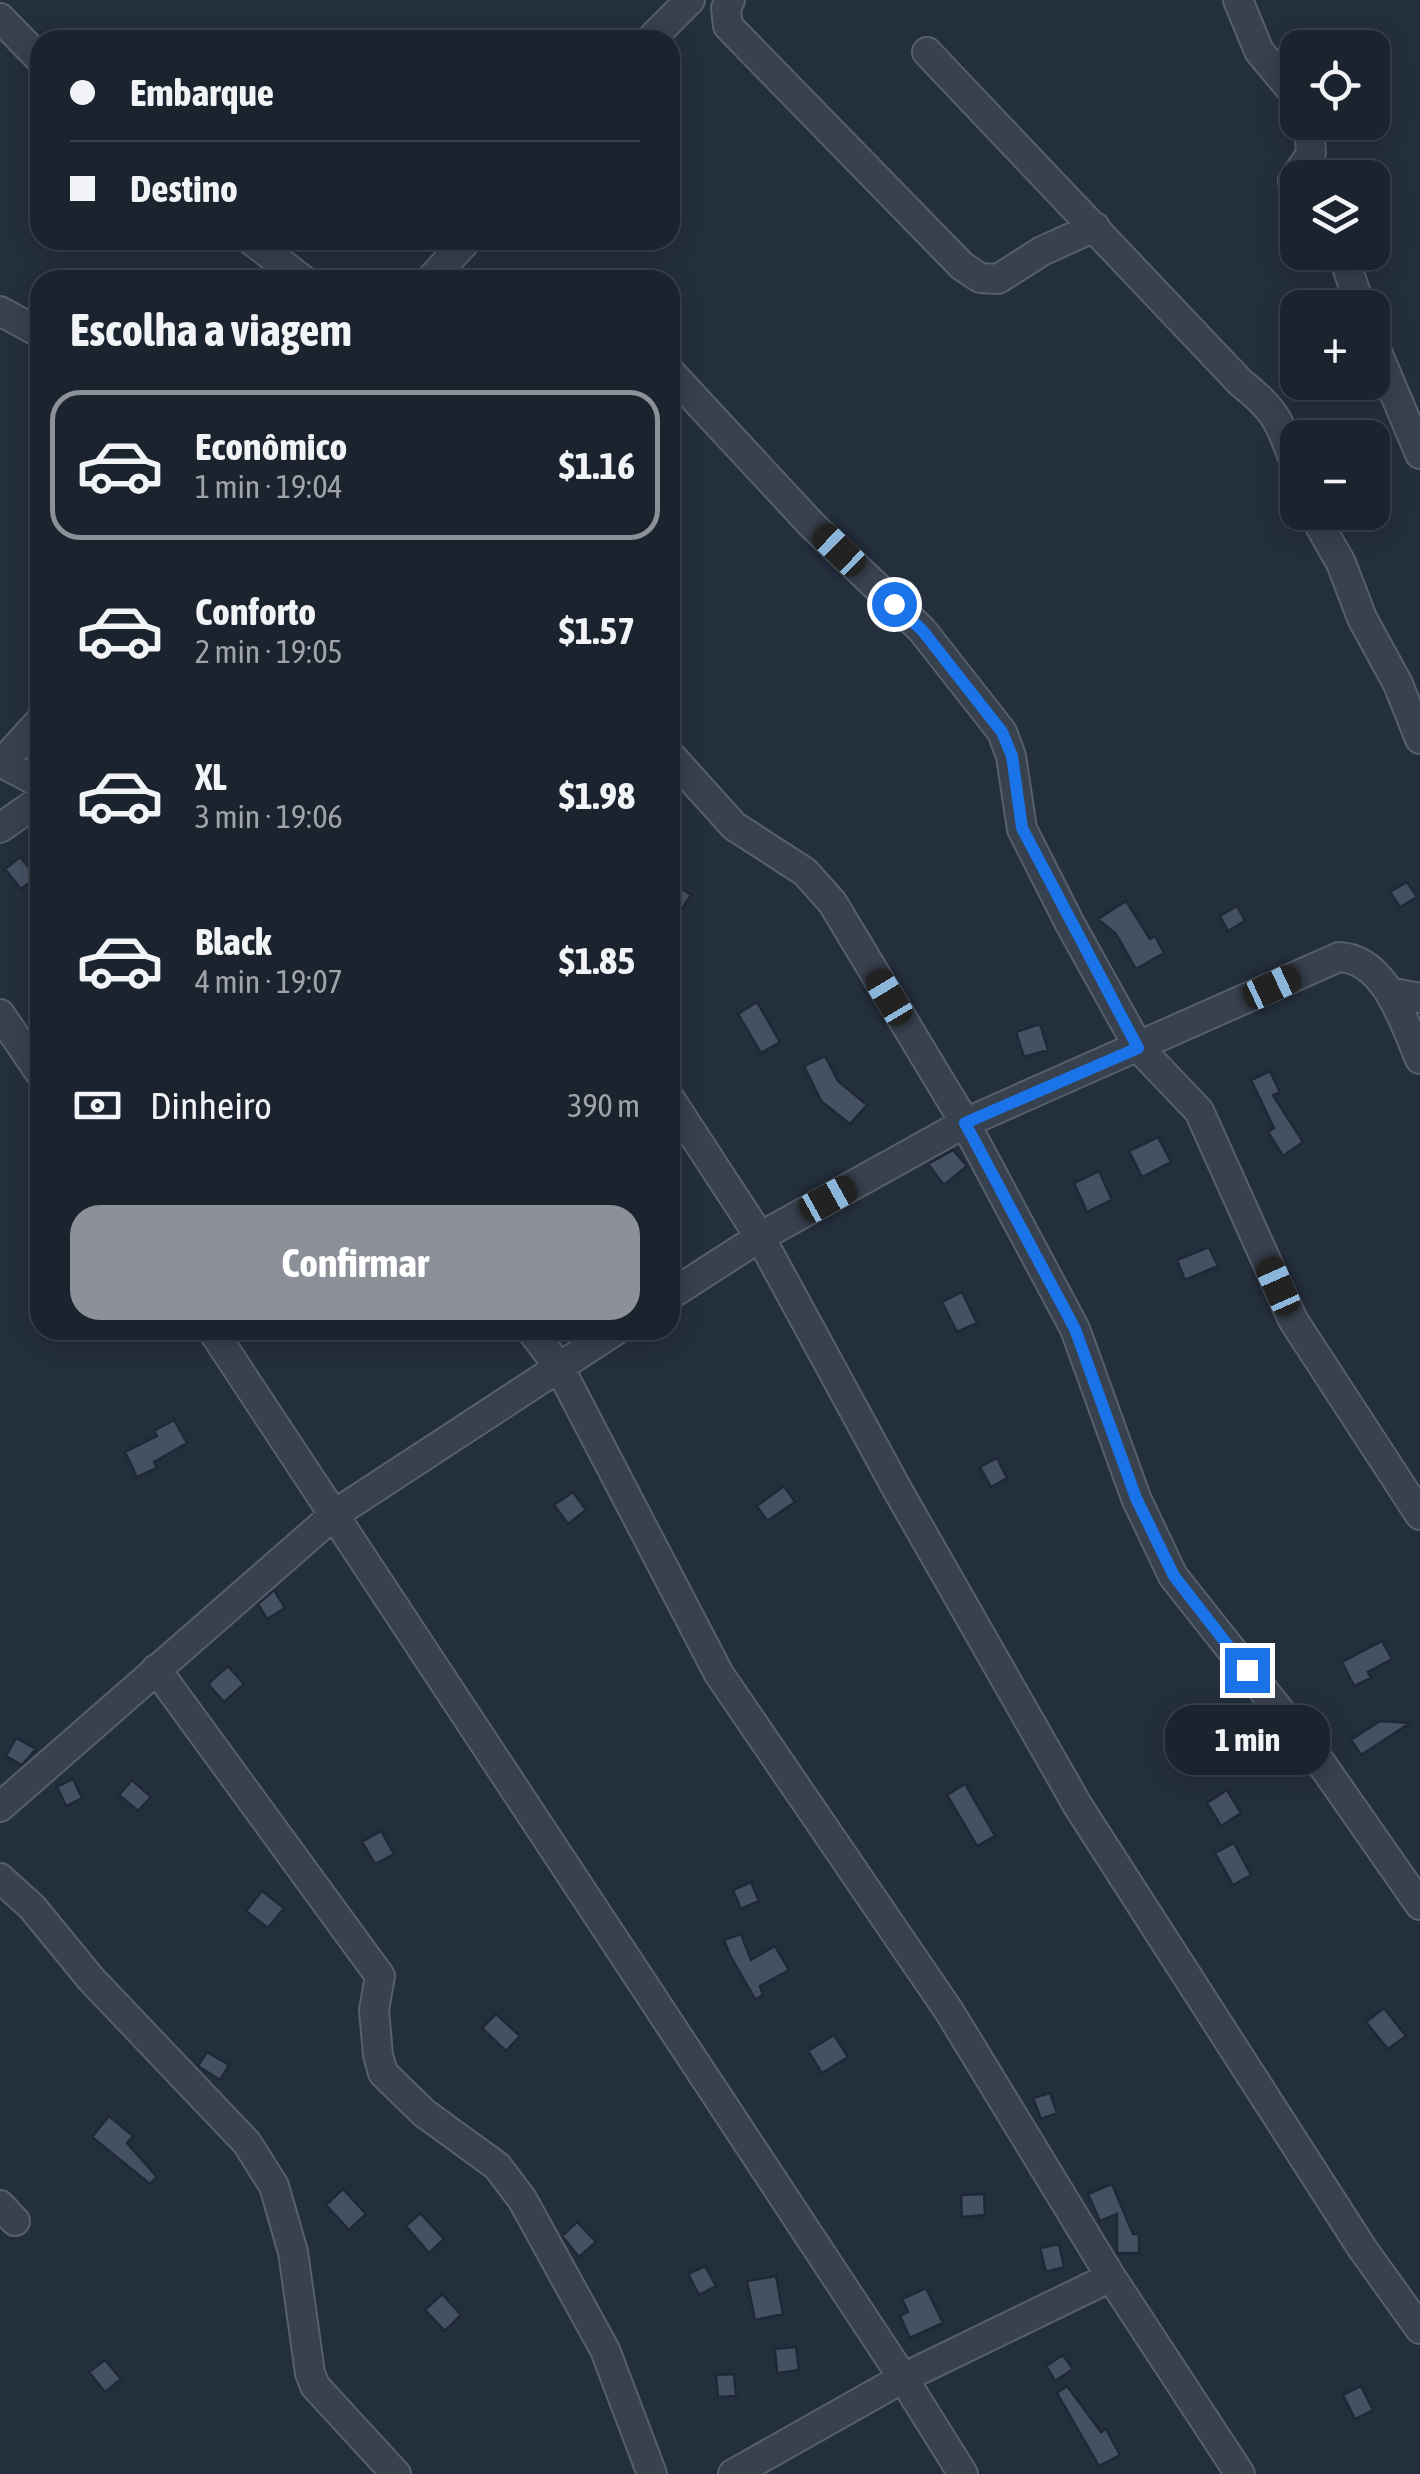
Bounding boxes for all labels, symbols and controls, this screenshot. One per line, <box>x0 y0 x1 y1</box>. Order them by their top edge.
map controls <box>1280 30 1390 530</box>
button: locate <box>1280 30 1390 140</box>
text: Embarque <box>130 71 274 114</box>
button: layers <box>1280 160 1390 270</box>
text: Destino <box>130 167 238 210</box>
button: + <box>1280 290 1390 400</box>
text: Escolha a viagem <box>70 304 352 356</box>
icon: car <box>75 420 165 510</box>
button: − <box>1280 420 1390 530</box>
text: Econômico <box>195 425 347 468</box>
text: $1.16 <box>559 444 635 487</box>
text: 1 min · 19:04 <box>195 468 342 505</box>
car <box>807 518 871 582</box>
route start <box>872 582 917 627</box>
icon: car <box>75 585 165 675</box>
text: Conforto <box>195 590 316 633</box>
text: $1.57 <box>559 609 635 652</box>
text: 2 min · 19:05 <box>195 633 342 670</box>
icon: car <box>75 750 165 840</box>
text: XL <box>195 755 227 798</box>
text: $1.98 <box>559 774 635 817</box>
text: 3 min · 19:06 <box>195 798 342 835</box>
icon: car <box>75 915 165 1005</box>
text: Black <box>195 920 272 963</box>
text: $1.85 <box>559 939 635 982</box>
car <box>1238 961 1306 1013</box>
text: 4 min · 19:07 <box>195 963 342 1000</box>
car <box>861 964 917 1030</box>
icon: cash <box>70 1078 125 1133</box>
text: Dinheiro <box>150 1084 272 1127</box>
text: 390 m <box>567 1087 640 1124</box>
car <box>794 1171 862 1227</box>
button: Confirmar <box>70 1205 640 1320</box>
car <box>1252 1252 1304 1320</box>
route end <box>1225 1648 1270 1693</box>
callout: 1 min <box>1164 1705 1330 1775</box>
text: 1 min <box>1215 1721 1280 1758</box>

